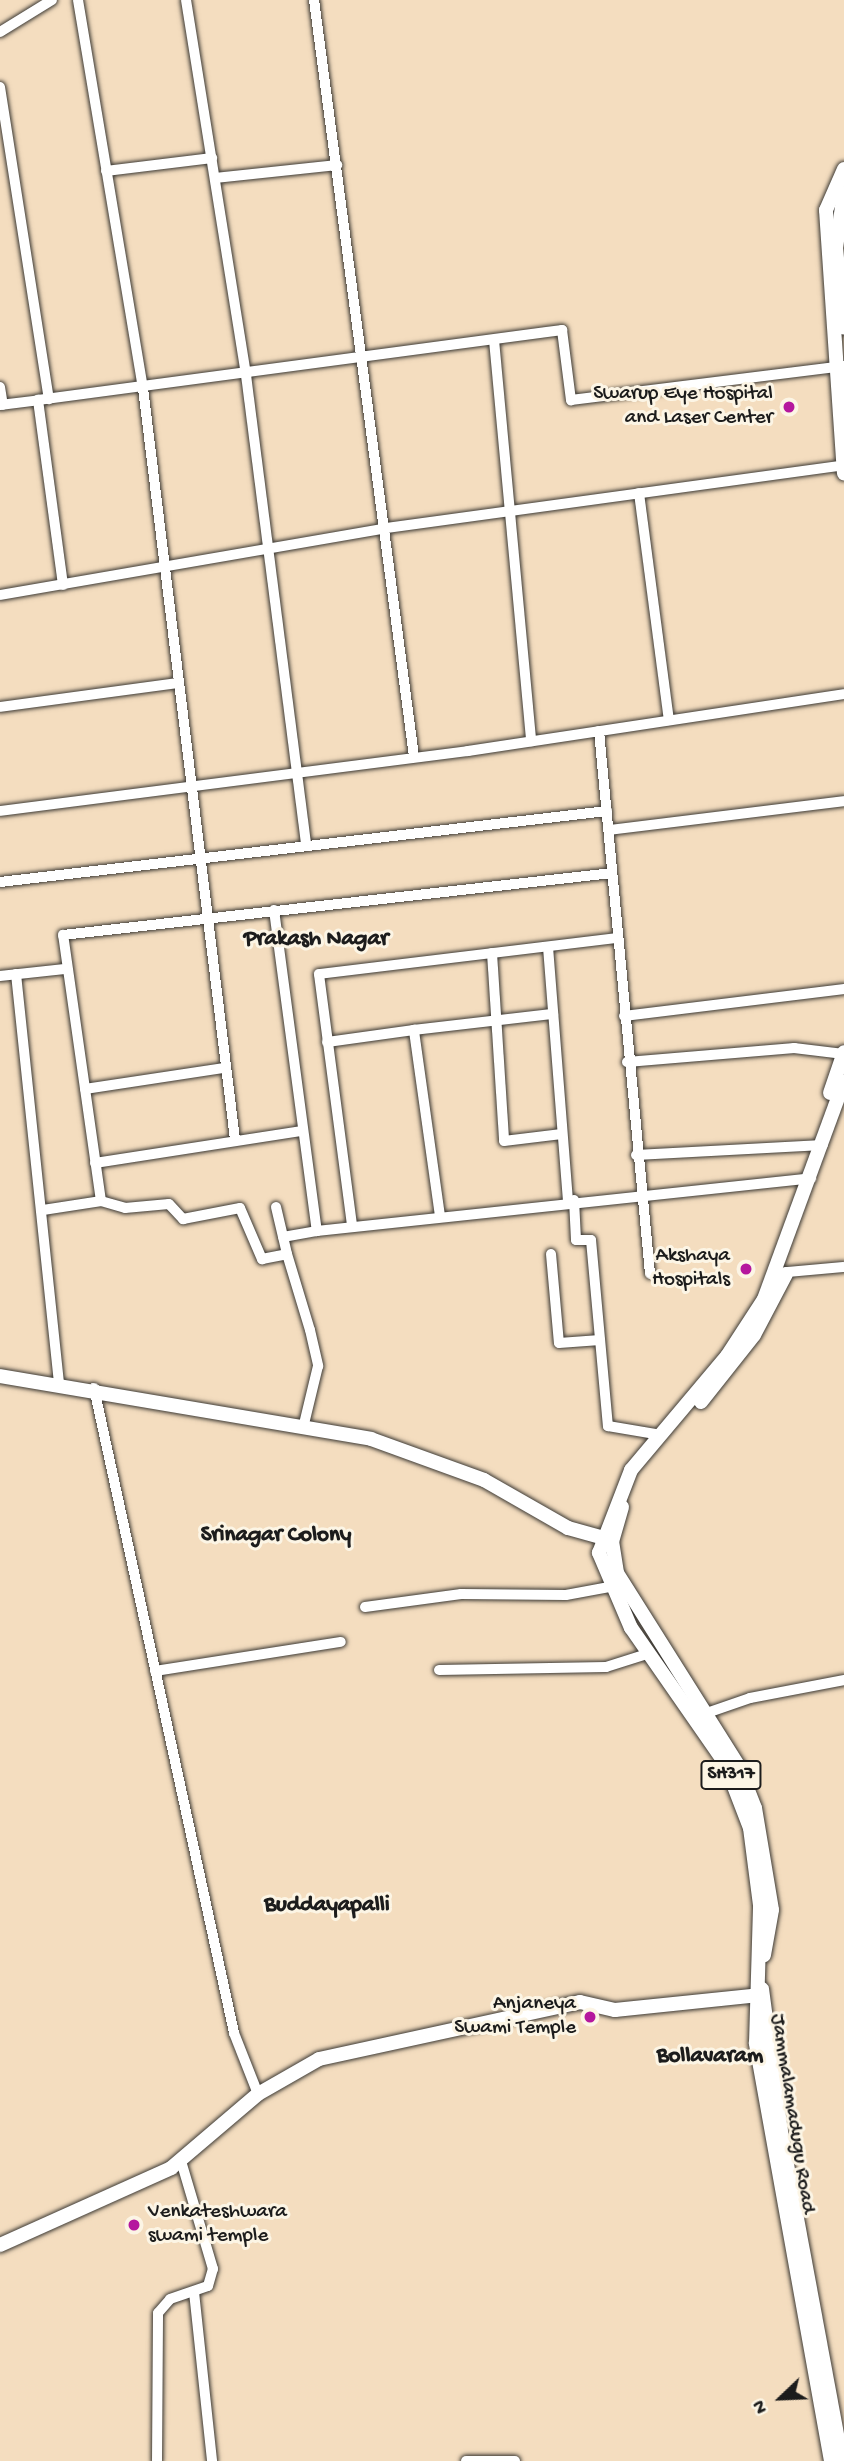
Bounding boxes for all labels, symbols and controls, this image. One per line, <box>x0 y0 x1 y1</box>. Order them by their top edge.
place label: Swarup Eye Hospital and Laser Center <box>593 382 773 432</box>
marker: Swarup Eye Hospital and Laser Center <box>779 397 799 417</box>
district label: Prakash Nagar <box>244 926 388 954</box>
place label: Akshaya Hospitals <box>652 1244 730 1294</box>
marker: Akshaya Hospitals <box>736 1259 756 1279</box>
district label: Srinagar Colony <box>201 1522 351 1550</box>
road number: SH317 <box>700 1760 762 1791</box>
district label: Buddayapalli <box>264 1892 390 1920</box>
place label: Anjaneya Swami Temple <box>454 1992 576 2042</box>
marker: Anjaneya Swami Temple <box>582 2009 598 2025</box>
street label: Jammalamadugu Road <box>763 2012 819 2216</box>
district label: Bollavaram <box>657 2043 763 2071</box>
place label: Venkateshwara swami temple <box>148 2200 287 2250</box>
marker: Venkateshwara swami temple <box>126 2217 142 2233</box>
north arrow <box>746 2363 816 2433</box>
text: N <box>748 2396 774 2417</box>

